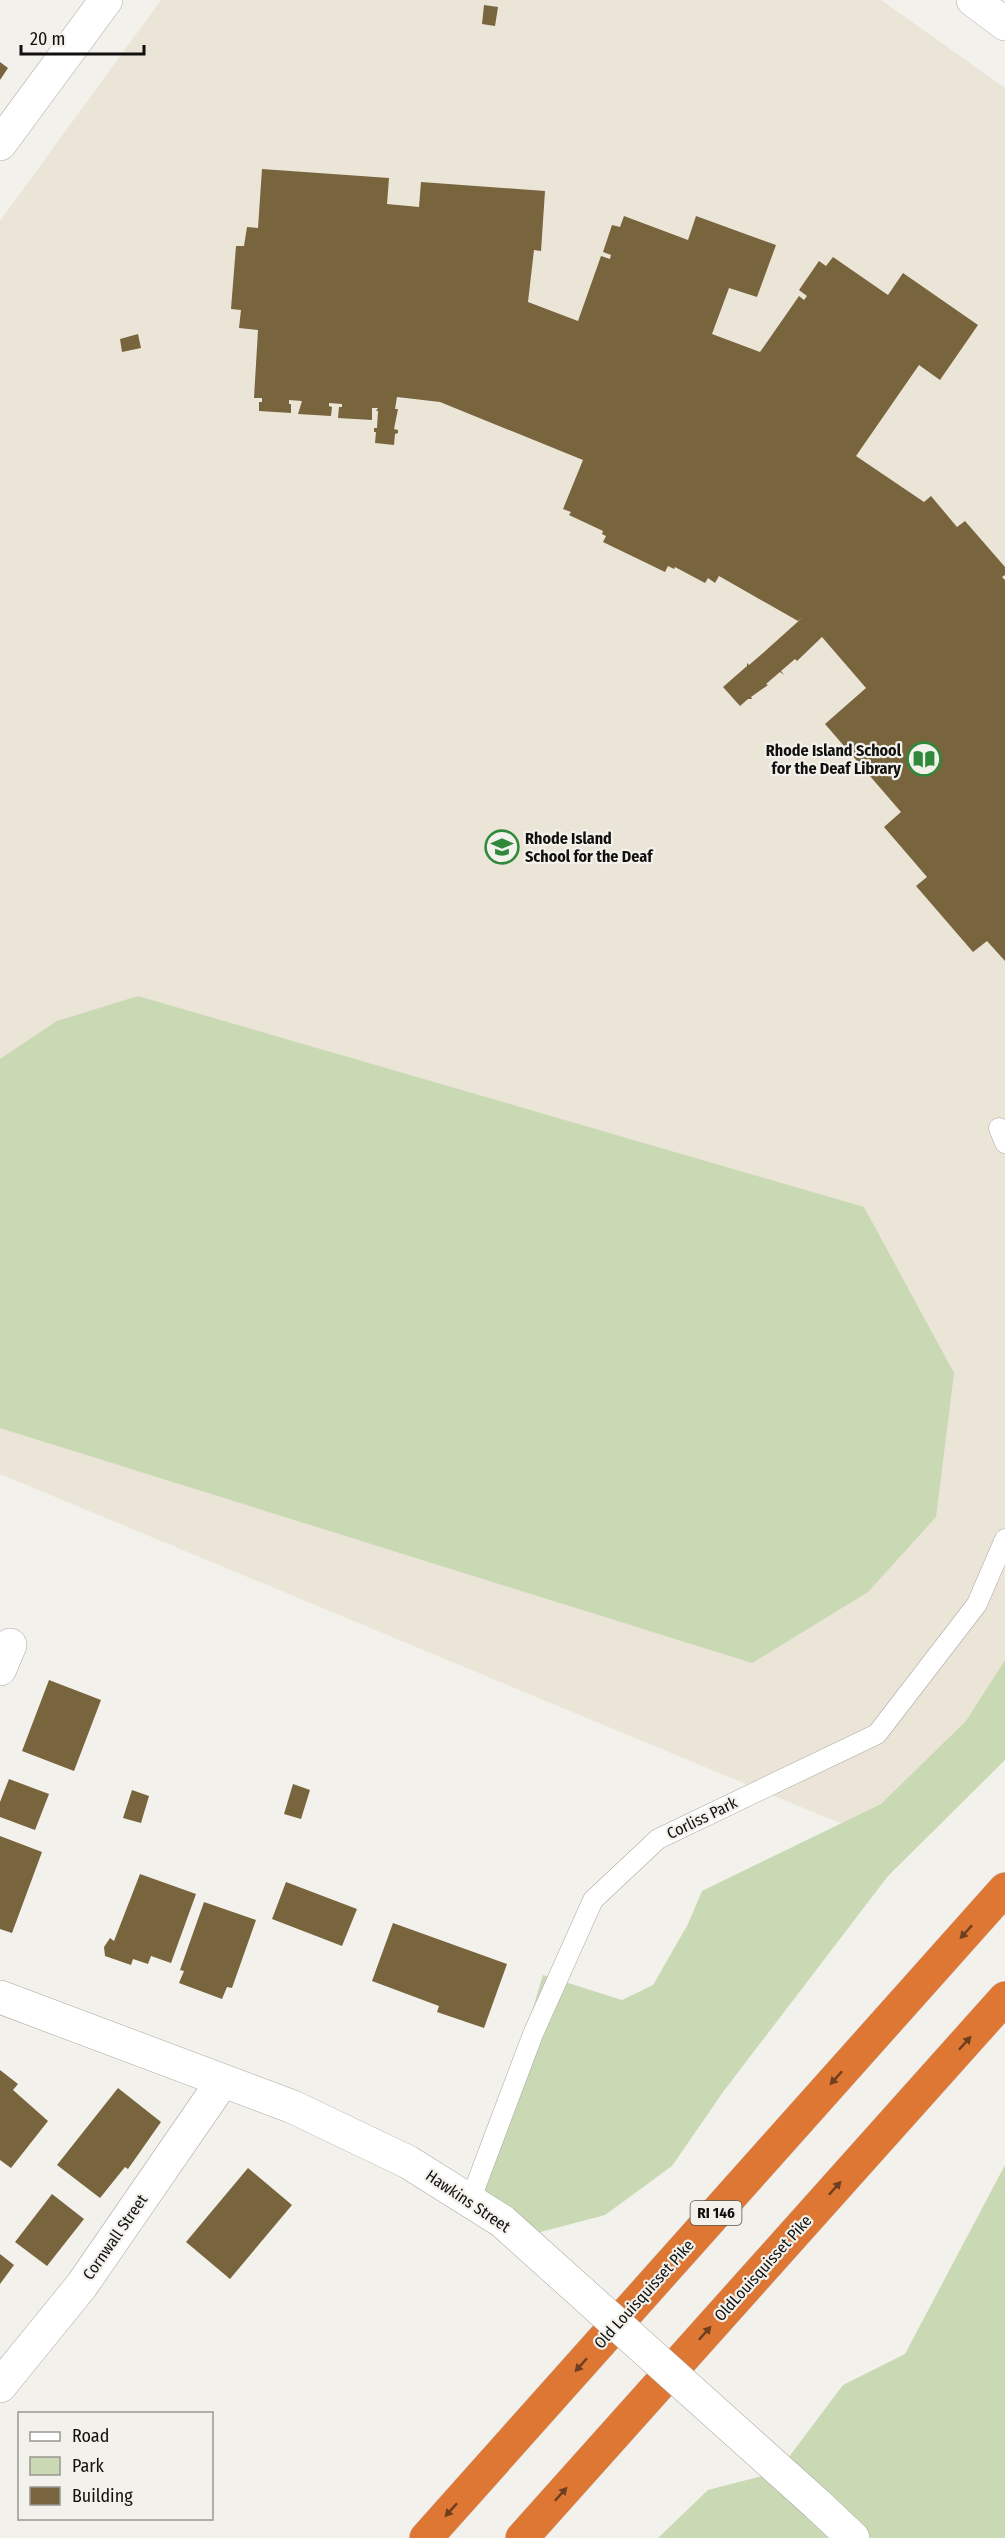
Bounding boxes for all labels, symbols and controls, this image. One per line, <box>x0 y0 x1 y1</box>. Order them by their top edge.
scale bar <box>21 18 144 56</box>
text: 20 m <box>30 28 65 50</box>
place label: Rhode Island School for the Deaf Library <box>766 741 902 778</box>
library icon: Rhode Island School for the Deaf Library <box>906 741 942 777</box>
school or university icon: Rhode Island School for the Deaf <box>484 829 520 865</box>
place label: Rhode Island School for the Deaf <box>525 829 654 866</box>
street label: Corliss Park <box>664 1793 741 1843</box>
one-way arrow <box>960 1924 973 1939</box>
one-way arrow <box>958 2036 971 2051</box>
one-way arrow <box>830 2070 843 2085</box>
street label: Hawkins Street <box>422 2166 514 2237</box>
one-way arrow <box>828 2181 841 2196</box>
street label: Cornwall Street <box>79 2190 152 2283</box>
road number: RI 146 <box>690 2201 742 2225</box>
street label: OldLouisquisset Pike <box>710 2211 816 2325</box>
street label: Old Louisquisset Pike <box>590 2236 698 2352</box>
one-way arrow <box>698 2326 712 2341</box>
one-way arrow <box>574 2357 588 2372</box>
legend <box>18 2412 213 2520</box>
text: Road <box>72 2425 109 2447</box>
text: Park <box>72 2455 105 2477</box>
text: Building <box>72 2485 133 2507</box>
one-way arrow <box>554 2487 568 2502</box>
one-way arrow <box>445 2502 458 2517</box>

